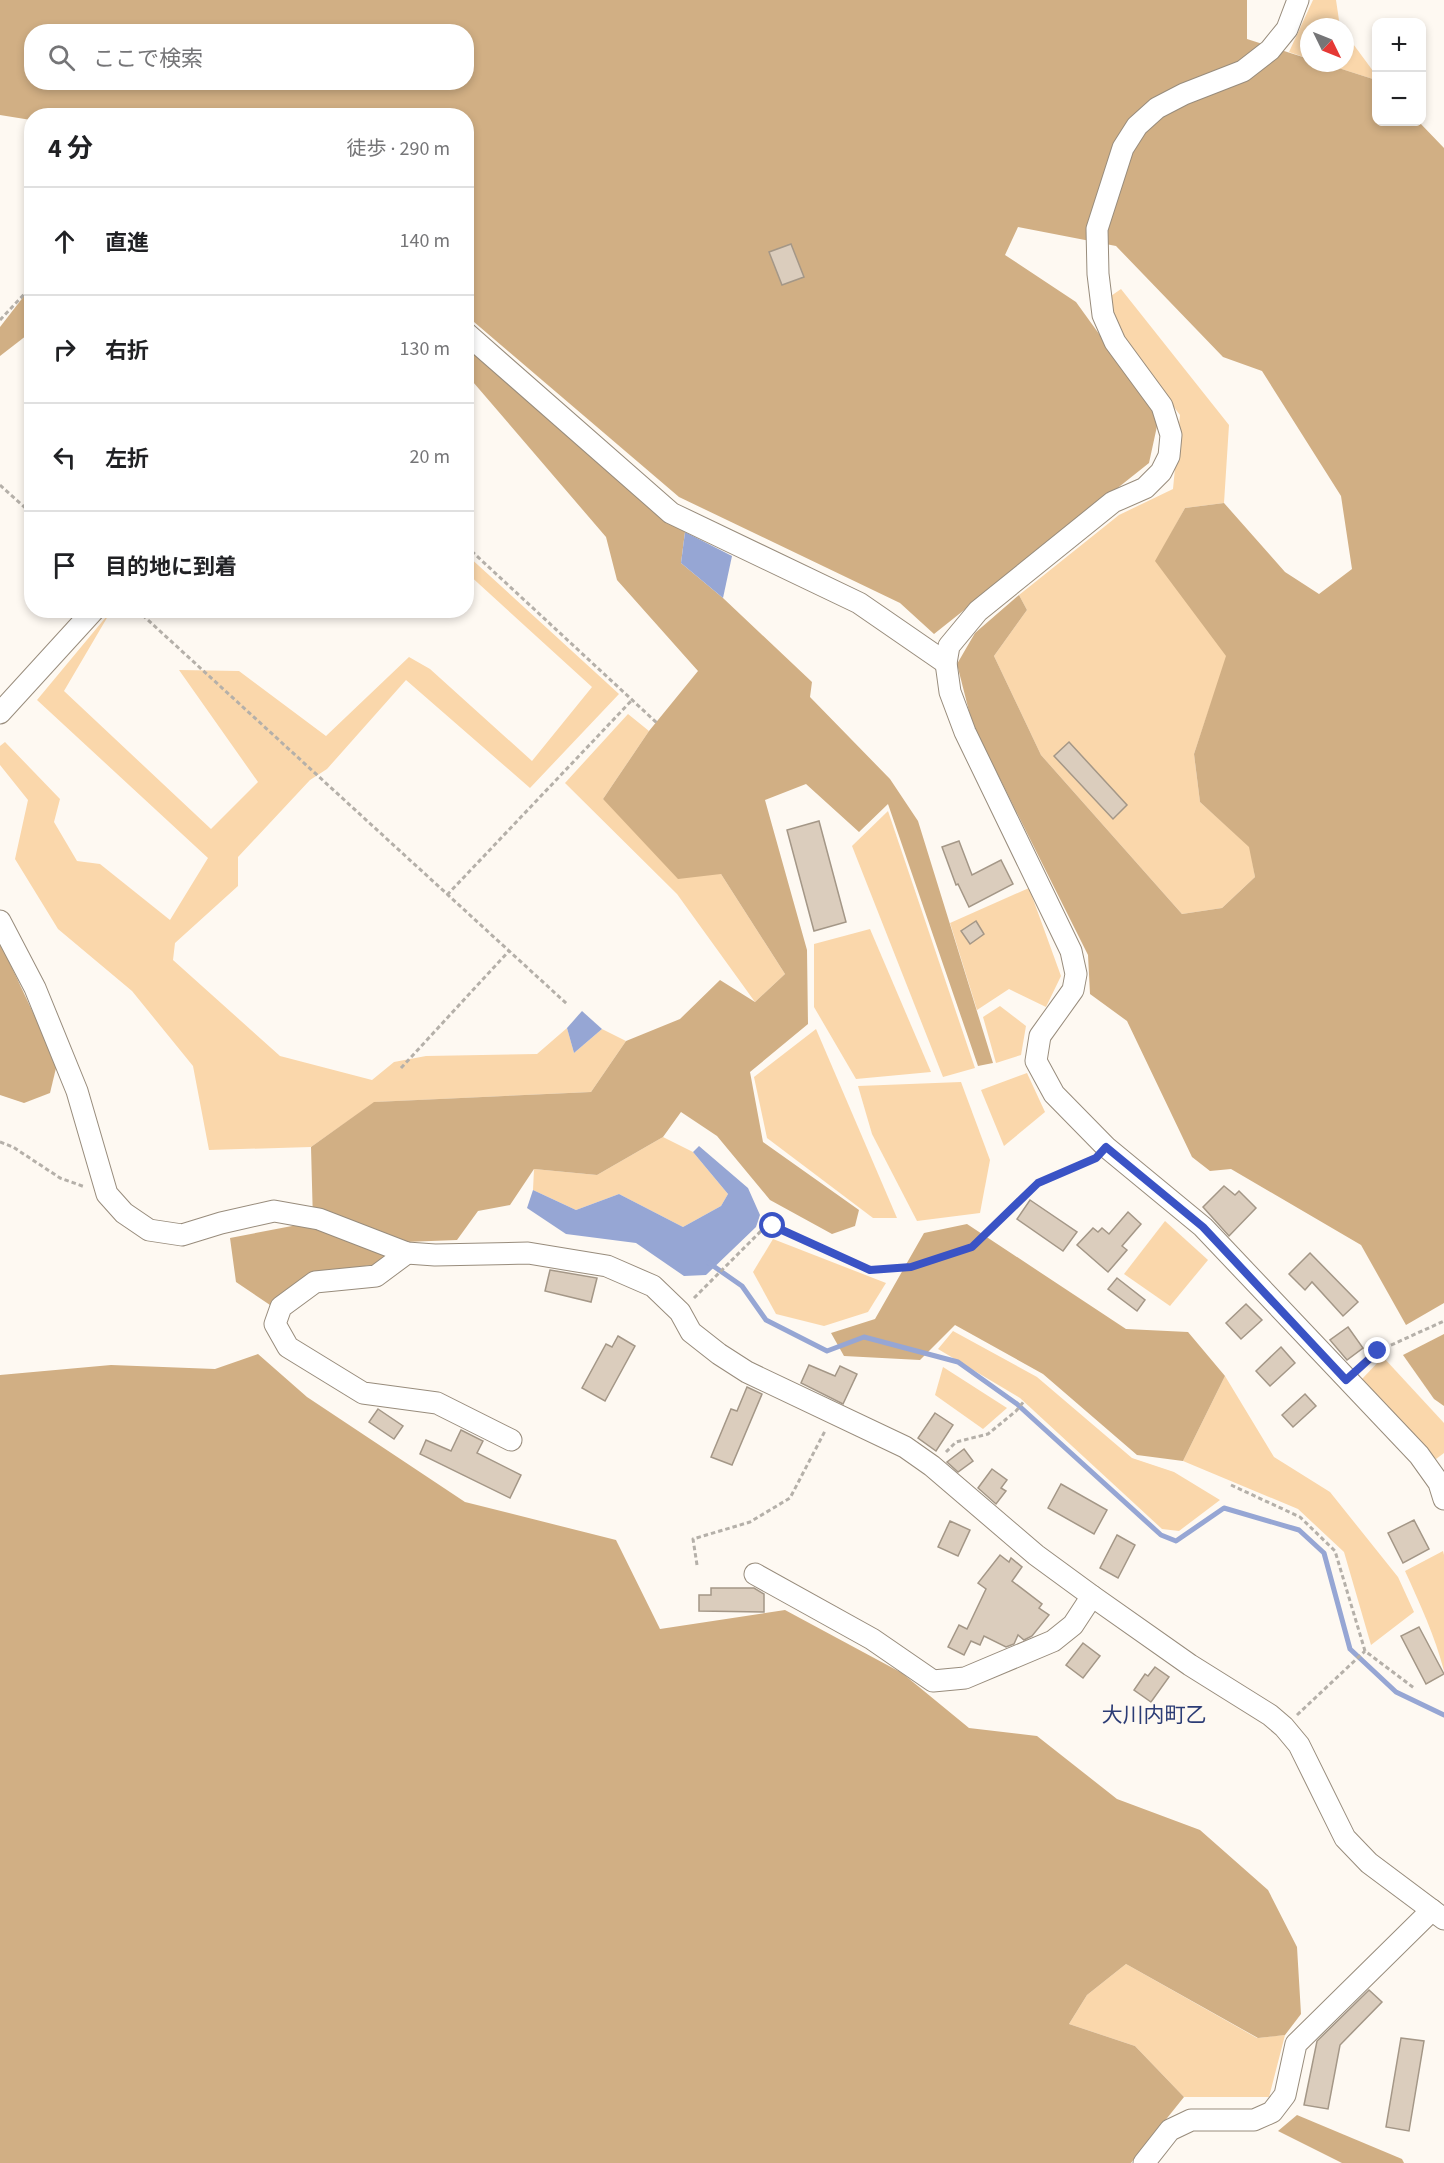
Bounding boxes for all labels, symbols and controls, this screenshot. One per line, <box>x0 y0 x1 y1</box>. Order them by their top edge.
north arrow <box>1300 18 1354 72</box>
map controls <box>1372 18 1426 126</box>
button: + <box>1372 18 1426 72</box>
search box <box>24 24 474 90</box>
icon: search <box>45 41 78 74</box>
text: ここで検索 <box>93 43 203 75</box>
button: − <box>1372 72 1426 126</box>
text: 4 分 <box>48 130 93 167</box>
text: 徒歩 · 290 m <box>347 135 450 163</box>
icon: ahead <box>48 225 81 258</box>
text: 直進 <box>105 227 149 259</box>
text: 140 m <box>400 227 450 255</box>
icon: right <box>48 333 81 366</box>
text: 右折 <box>105 335 149 367</box>
text: 130 m <box>400 335 450 363</box>
icon: left <box>48 441 81 474</box>
text: 左折 <box>105 443 149 475</box>
text: 20 m <box>410 443 450 471</box>
icon: arrive <box>48 549 81 582</box>
text: 目的地に到着 <box>105 551 237 583</box>
route start <box>759 1212 785 1238</box>
route end <box>1364 1337 1390 1363</box>
district label: 大川内町乙 <box>1102 1700 1207 1730</box>

